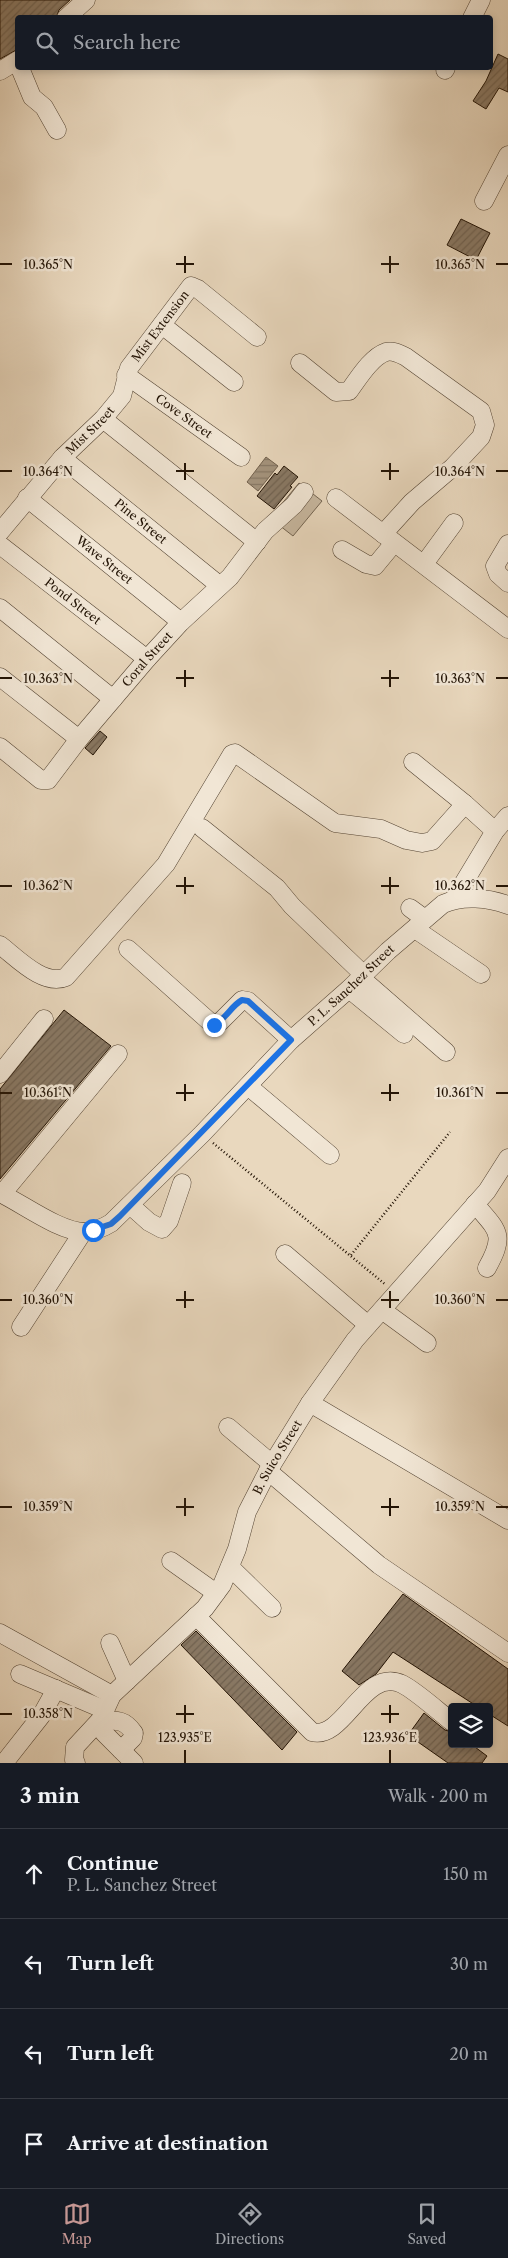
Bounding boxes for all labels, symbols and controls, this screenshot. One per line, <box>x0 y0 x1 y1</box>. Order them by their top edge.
search box <box>15 15 493 70</box>
icon: search <box>33 29 61 57</box>
text: Search here <box>73 31 181 54</box>
text: 10.365°N <box>23 257 73 272</box>
text: 10.365°N <box>435 257 485 272</box>
street label: Mist Extension <box>128 287 192 365</box>
street label: Cove Street <box>153 390 216 442</box>
street label: Mist Street <box>62 402 118 457</box>
text: 10.364°N <box>23 464 73 479</box>
text: 10.364°N <box>435 464 485 479</box>
street label: Pine Street <box>112 495 171 547</box>
street label: Wave Street <box>72 532 136 587</box>
street label: Pond Street <box>42 574 105 628</box>
street label: Coral Street <box>119 628 176 690</box>
text: 10.363°N <box>23 671 73 686</box>
text: 10.363°N <box>435 671 485 686</box>
text: 10.362°N <box>23 878 73 893</box>
text: 10.362°N <box>435 878 485 893</box>
street label: P. L. Sanchez Street <box>305 941 398 1029</box>
route end <box>203 1014 226 1037</box>
text: 10.361°N <box>24 1085 72 1100</box>
text: 10.361°N <box>436 1085 484 1100</box>
route start <box>82 1219 105 1242</box>
text: 10.360°N <box>23 1292 73 1307</box>
text: 10.360°N <box>435 1292 485 1307</box>
street label: B. Suico Street <box>249 1416 305 1497</box>
text: 10.359°N <box>23 1499 73 1514</box>
text: 10.359°N <box>435 1499 485 1514</box>
map controls <box>448 1703 493 1748</box>
button: layers <box>448 1703 493 1748</box>
text: 10.358°N <box>23 1706 73 1721</box>
text: 123.935°E <box>158 1730 212 1745</box>
text: 123.936°E <box>363 1730 417 1745</box>
text: 3 min <box>20 1783 80 1808</box>
text: Walk · 200 m <box>388 1786 488 1806</box>
text: Continue <box>67 1852 159 1875</box>
icon: ahead <box>20 1860 48 1888</box>
text: 150 m <box>443 1864 488 1884</box>
text: P. L. Sanchez Street <box>67 1875 217 1895</box>
icon: left <box>20 1950 48 1978</box>
text: Turn left <box>67 1952 154 1975</box>
text: 30 m <box>450 1954 488 1974</box>
icon: left <box>20 2040 48 2068</box>
text: Turn left <box>67 2042 154 2065</box>
text: 20 m <box>449 2044 488 2064</box>
icon: arrive <box>20 2130 48 2158</box>
text: Arrive at destination <box>67 2132 268 2155</box>
tab: Map <box>62 2200 92 2248</box>
tab: Directions <box>215 2200 284 2248</box>
tab: Saved <box>407 2200 446 2248</box>

